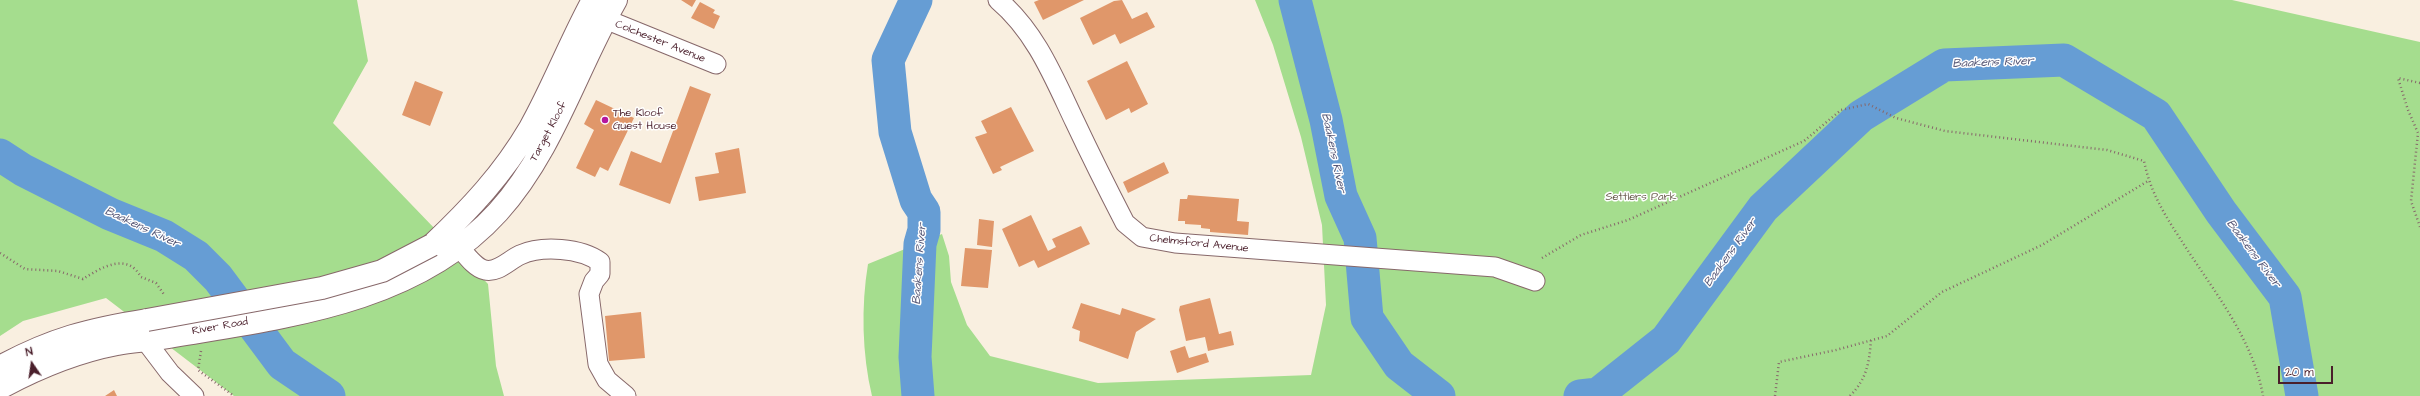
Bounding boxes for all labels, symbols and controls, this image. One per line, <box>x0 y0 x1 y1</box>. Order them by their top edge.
street label: Colchester Avenue <box>613 18 707 66</box>
water label: Baakens River <box>1952 54 2034 72</box>
street label: Target Kloof <box>528 100 570 164</box>
place label: The Kloof Guest House <box>613 107 676 133</box>
water label: Baakens River <box>1318 112 1348 194</box>
marker: The Kloof Guest House <box>600 115 610 125</box>
park label: Settlers Park <box>1605 191 1677 205</box>
water label: Baakens River <box>102 204 182 252</box>
water label: Baakens River <box>1701 216 1761 290</box>
water label: Baakens River <box>2223 217 2283 291</box>
water label: Baakens River <box>910 223 930 305</box>
street label: Chelmsford Avenue <box>1149 232 1249 256</box>
street label: River Road <box>191 316 249 338</box>
north arrow <box>12 344 52 384</box>
text: N <box>24 344 34 360</box>
scale bar <box>2280 358 2335 384</box>
text: 20 m <box>2285 364 2314 381</box>

